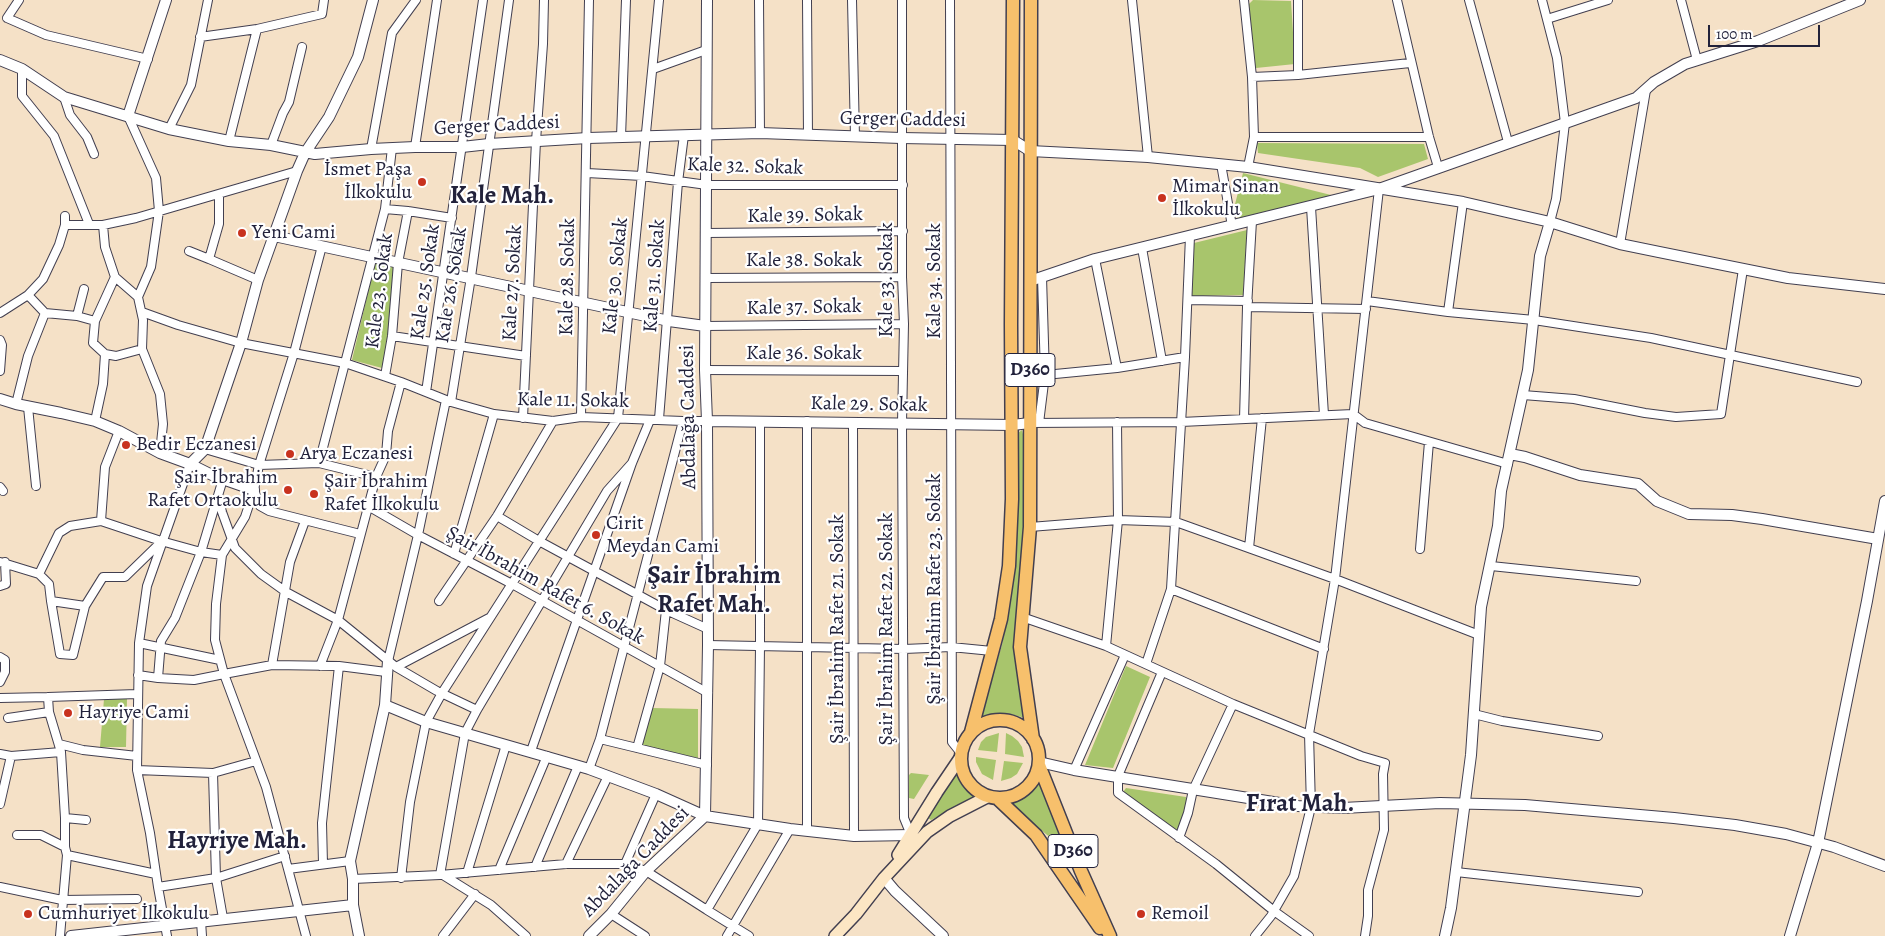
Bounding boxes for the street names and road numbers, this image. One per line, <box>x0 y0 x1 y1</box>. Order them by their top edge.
street label: Gerger Caddesi <box>840 107 966 133</box>
street label: Gerger Caddesi <box>433 111 561 141</box>
street label: Kale 32. Sokak <box>686 153 804 181</box>
street label: Kale 39. Sokak <box>747 203 863 229</box>
street label: Kale 30. Sokak <box>598 216 634 336</box>
street label: Kale 28. Sokak <box>555 218 581 336</box>
street label: Kale 31. Sokak <box>639 218 671 334</box>
street label: Kale 33. Sokak <box>875 222 899 338</box>
street label: Kale 25. Sokak <box>406 223 446 341</box>
street label: Kale 34. Sokak <box>923 223 947 339</box>
street label: Kale 27. Sokak <box>498 224 528 342</box>
street label: Kale 26. Sokak <box>431 225 473 345</box>
street label: Kale 23. Sokak <box>361 232 399 350</box>
street label: Kale 38. Sokak <box>746 249 862 273</box>
street label: Kale 37. Sokak <box>746 295 862 321</box>
street label: Kale 36. Sokak <box>746 342 862 366</box>
street label: Abdalağa Caddesi <box>676 344 702 490</box>
road number: D360 <box>1005 354 1055 386</box>
street label: Kale 11. Sokak <box>517 388 629 414</box>
street label: Kale 29. Sokak <box>810 392 928 418</box>
street label: Şair İbrahim Rafet 23. Sokak <box>923 473 947 705</box>
street label: Şair İbrahim Rafet 22. Sokak <box>875 513 899 745</box>
street label: Şair İbrahim Rafet 21. Sokak <box>826 514 850 744</box>
street label: Şair İbrahim Rafet 6. Sokak <box>442 521 648 651</box>
street label: Abdalağa Caddesi <box>577 802 695 922</box>
road number: D360 <box>1048 834 1098 868</box>

